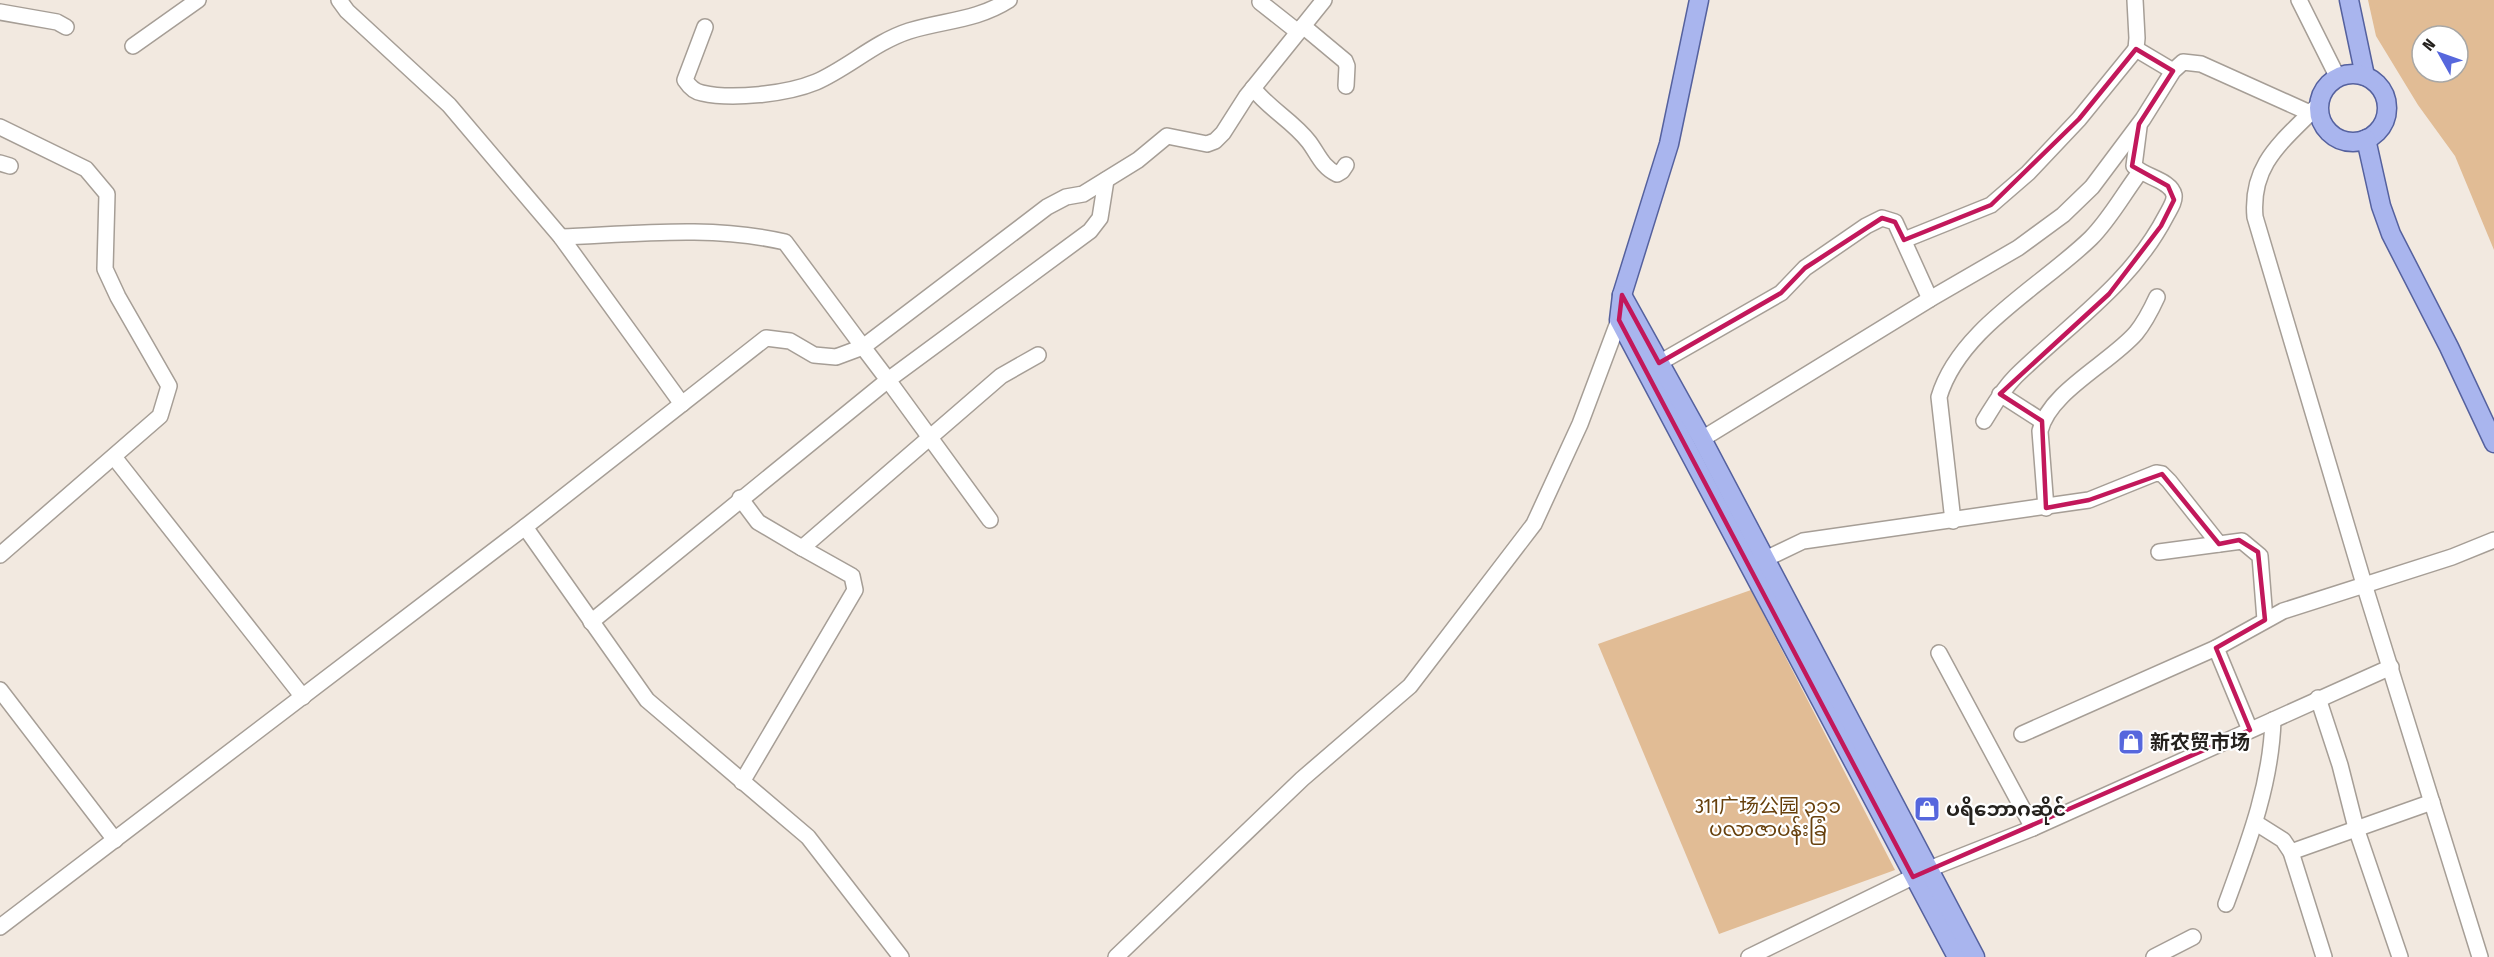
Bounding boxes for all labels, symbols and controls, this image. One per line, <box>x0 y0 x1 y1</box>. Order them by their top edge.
north arrow <box>2410 24 2470 84</box>
text: N <box>2419 35 2439 54</box>
shop icon: 新农贸市场 <box>2116 727 2146 757</box>
place label: 新农贸市场 <box>2150 730 2250 754</box>
park label: 311广场公园 ၃၁၁ ပလာဇာပန်းခြံ <box>1695 794 1841 845</box>
shop icon: ပရိဘောဂဆိုင် <box>1912 794 1942 824</box>
place label: ပရိဘောဂဆိုင် <box>1946 796 2066 825</box>

